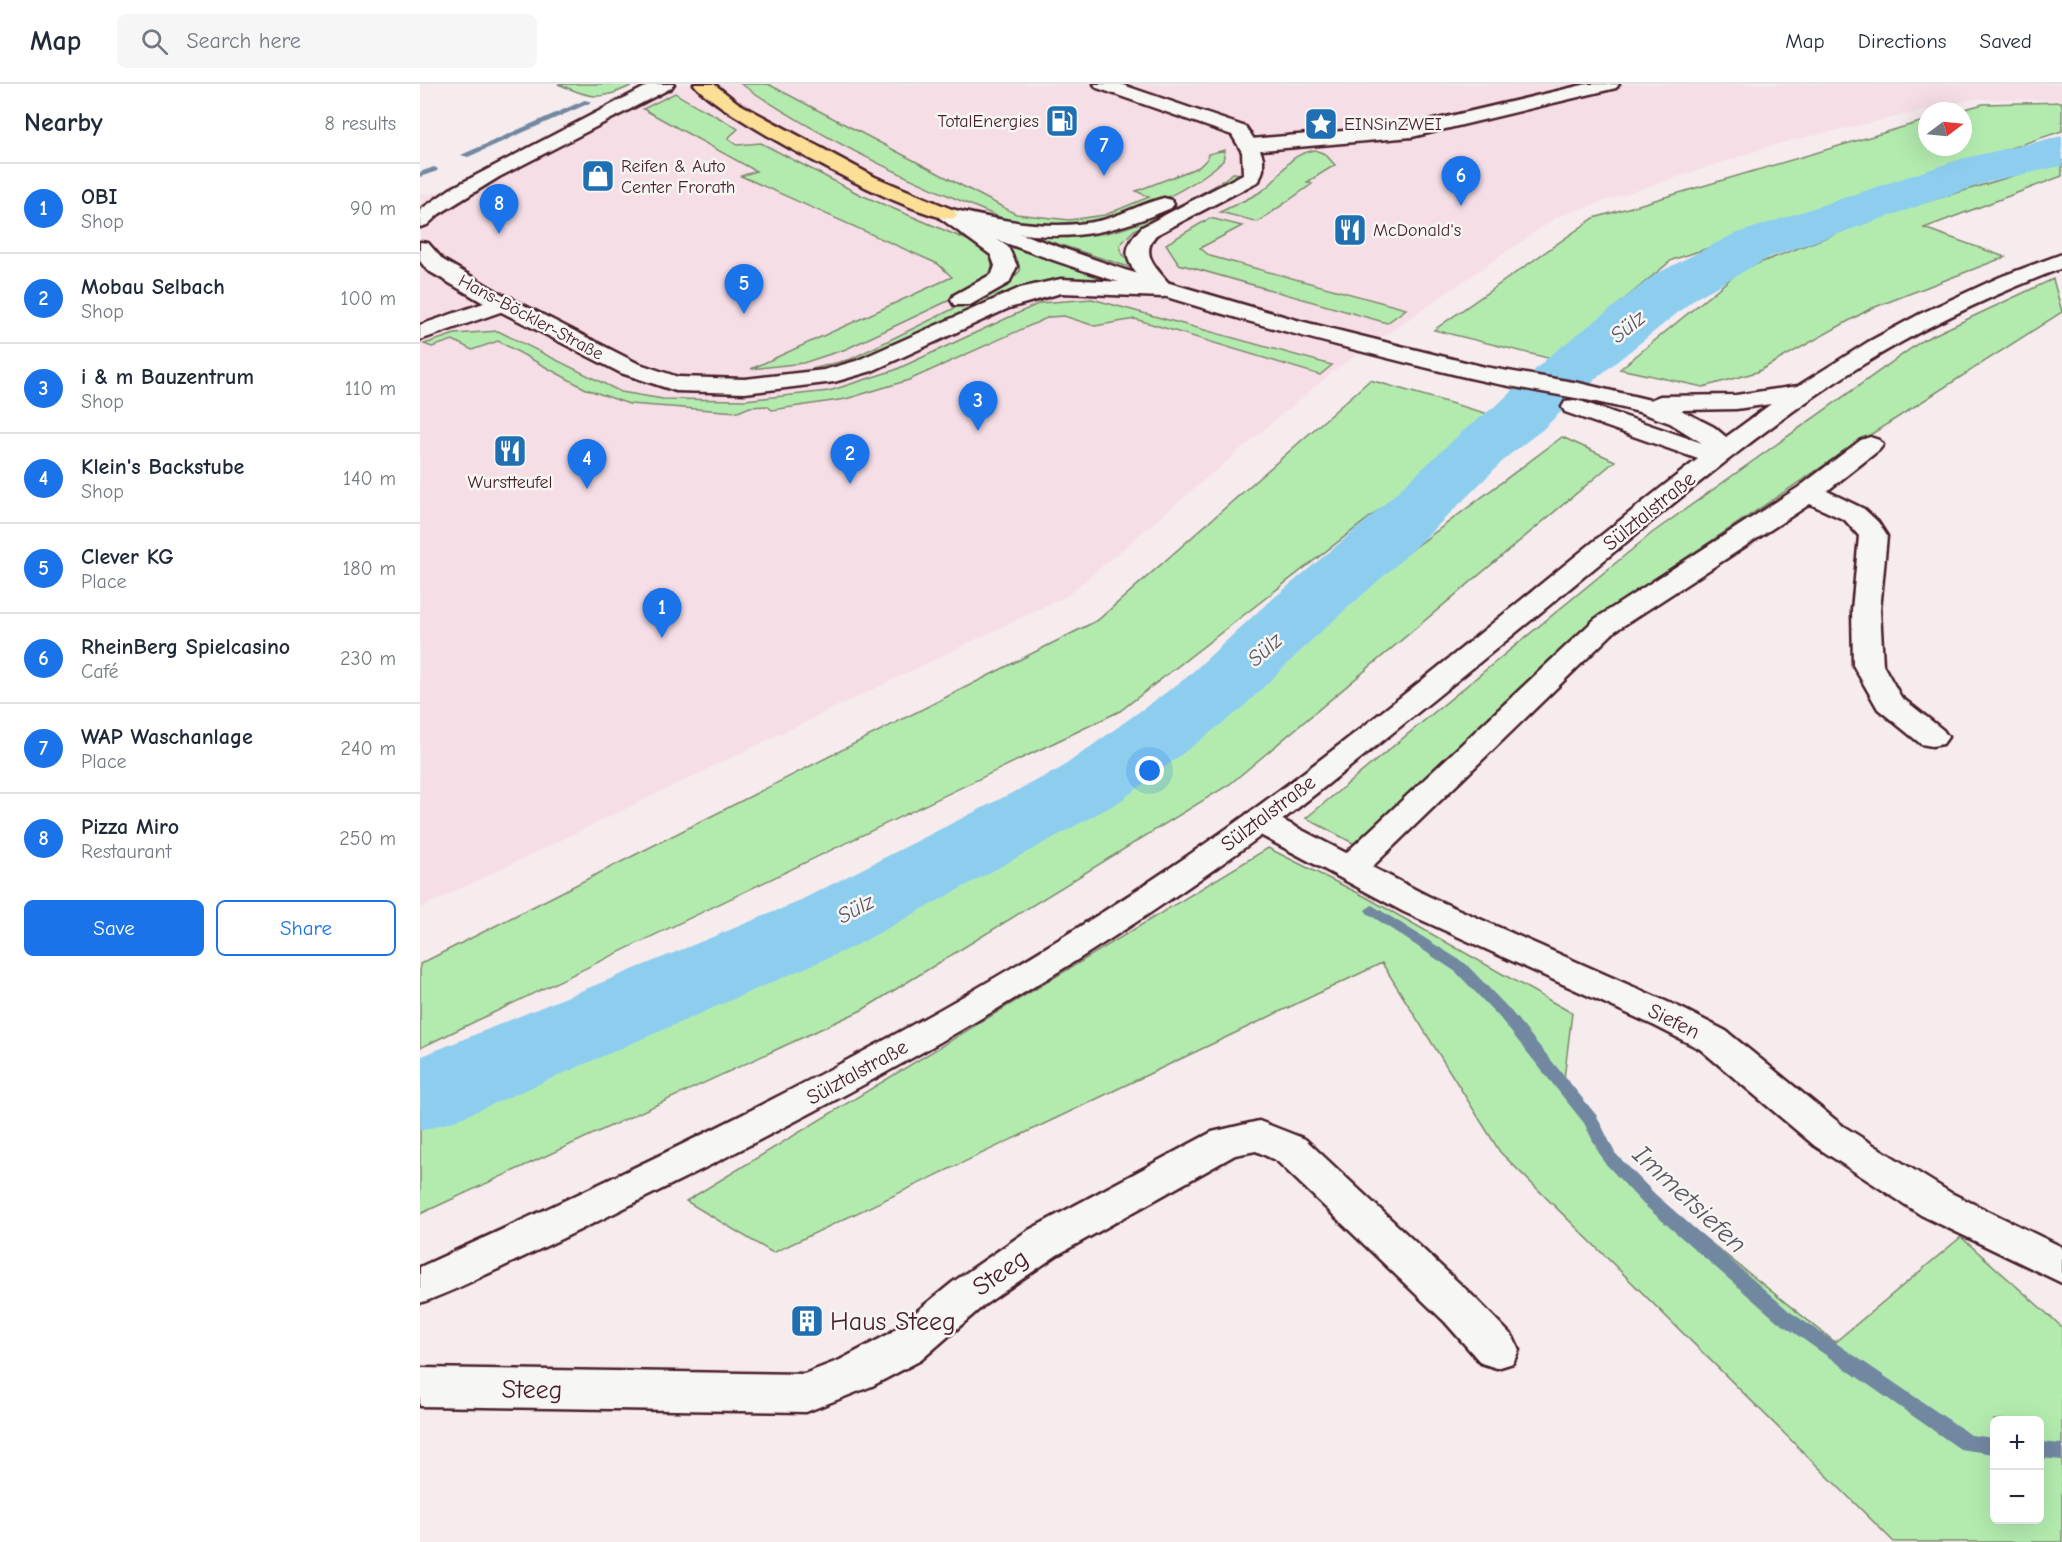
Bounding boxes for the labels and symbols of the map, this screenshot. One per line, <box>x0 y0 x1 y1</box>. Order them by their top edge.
north arrow <box>1918 102 1972 156</box>
fuel station icon: TotalEnergies <box>1044 103 1080 139</box>
place icon: EINSinZWEI <box>1303 106 1339 142</box>
place label: TotalEnergies <box>937 111 1039 132</box>
place label: EINSinZWEI <box>1344 114 1442 135</box>
pin: 7 <box>1084 126 1124 176</box>
place label: Reifen & Auto Center Frorath <box>621 156 735 198</box>
pin: 6 <box>1442 156 1480 206</box>
shop icon: Reifen & Auto Center Frorath <box>580 158 616 194</box>
pin: 8 <box>480 184 518 234</box>
restaurant icon: McDonald's <box>1332 212 1368 248</box>
place label: McDonald's <box>1373 220 1461 241</box>
pin: 5 <box>724 264 764 314</box>
street label: Hans-Böckler-Straße <box>455 270 607 365</box>
water label: Sülz <box>1605 304 1651 349</box>
pin: 3 <box>958 382 998 431</box>
restaurant icon: Wurstteufel <box>492 433 528 469</box>
pin: 2 <box>830 434 870 484</box>
pin: 4 <box>568 440 606 489</box>
street label: Sülztalstraße <box>1598 466 1700 556</box>
place label: Wurstteufel <box>467 472 553 493</box>
pin: 1 <box>642 588 682 638</box>
water label: Sülz <box>1242 627 1288 672</box>
your location <box>1135 756 1164 785</box>
street label: Sülztalstraße <box>1216 770 1320 856</box>
water label: Sülz <box>833 888 879 929</box>
street label: Siefen <box>1644 998 1704 1044</box>
street label: Sülztalstraße <box>802 1034 912 1110</box>
water label: Immetsiefen <box>1626 1138 1753 1260</box>
street label: Steeg <box>967 1243 1034 1303</box>
building icon: Haus Steeg <box>789 1303 825 1339</box>
place label: Haus Steeg <box>830 1307 956 1337</box>
street label: Steeg <box>501 1374 563 1406</box>

